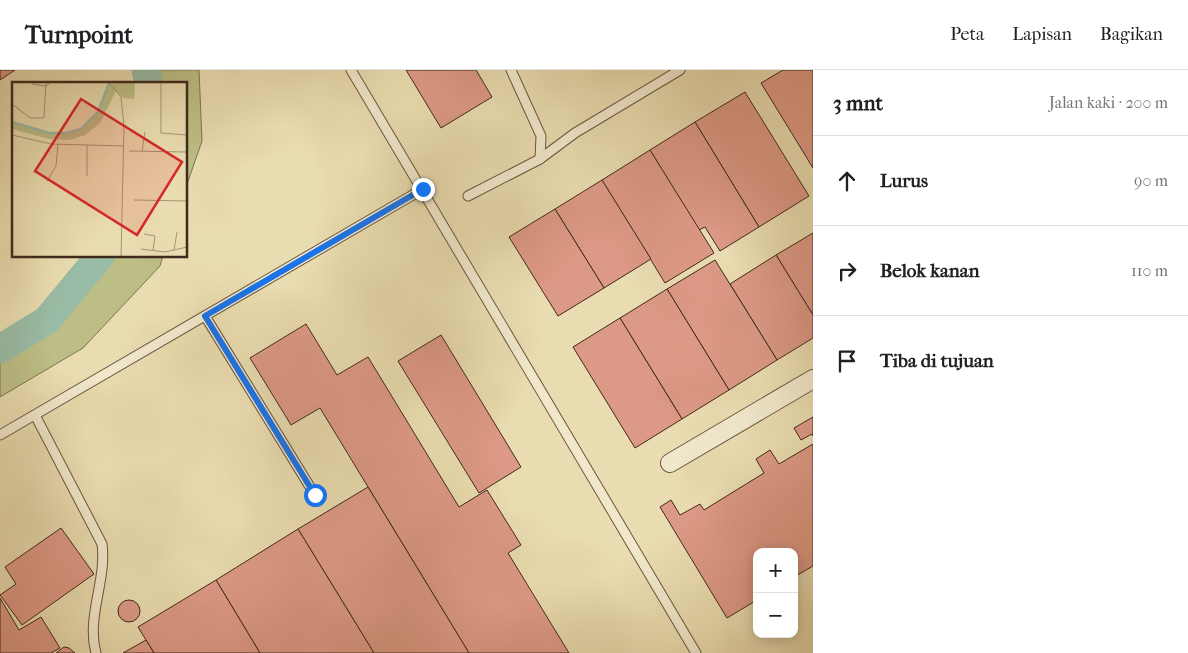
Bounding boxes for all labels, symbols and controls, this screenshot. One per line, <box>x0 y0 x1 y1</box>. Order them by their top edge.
text: Turnpoint <box>25 21 133 49</box>
text: Peta <box>950 24 984 45</box>
text: Lapisan <box>1012 24 1072 45</box>
text: Bagikan <box>1100 24 1163 45</box>
inset map <box>12 82 188 258</box>
text: 3 mnt <box>833 91 883 115</box>
text: Jalan kaki · 200 m <box>1049 93 1168 112</box>
icon: ahead <box>833 167 861 195</box>
text: Lurus <box>880 170 928 192</box>
text: 90 m <box>1134 171 1168 190</box>
route end <box>412 178 435 201</box>
icon: right <box>833 257 861 285</box>
text: Belok kanan <box>880 260 980 282</box>
text: 110 m <box>1131 261 1168 280</box>
icon: arrive <box>833 347 861 375</box>
text: Tiba di tujuan <box>880 350 994 372</box>
route start <box>304 484 327 507</box>
map controls <box>753 548 798 638</box>
button: + <box>753 548 798 593</box>
button: − <box>753 593 798 638</box>

